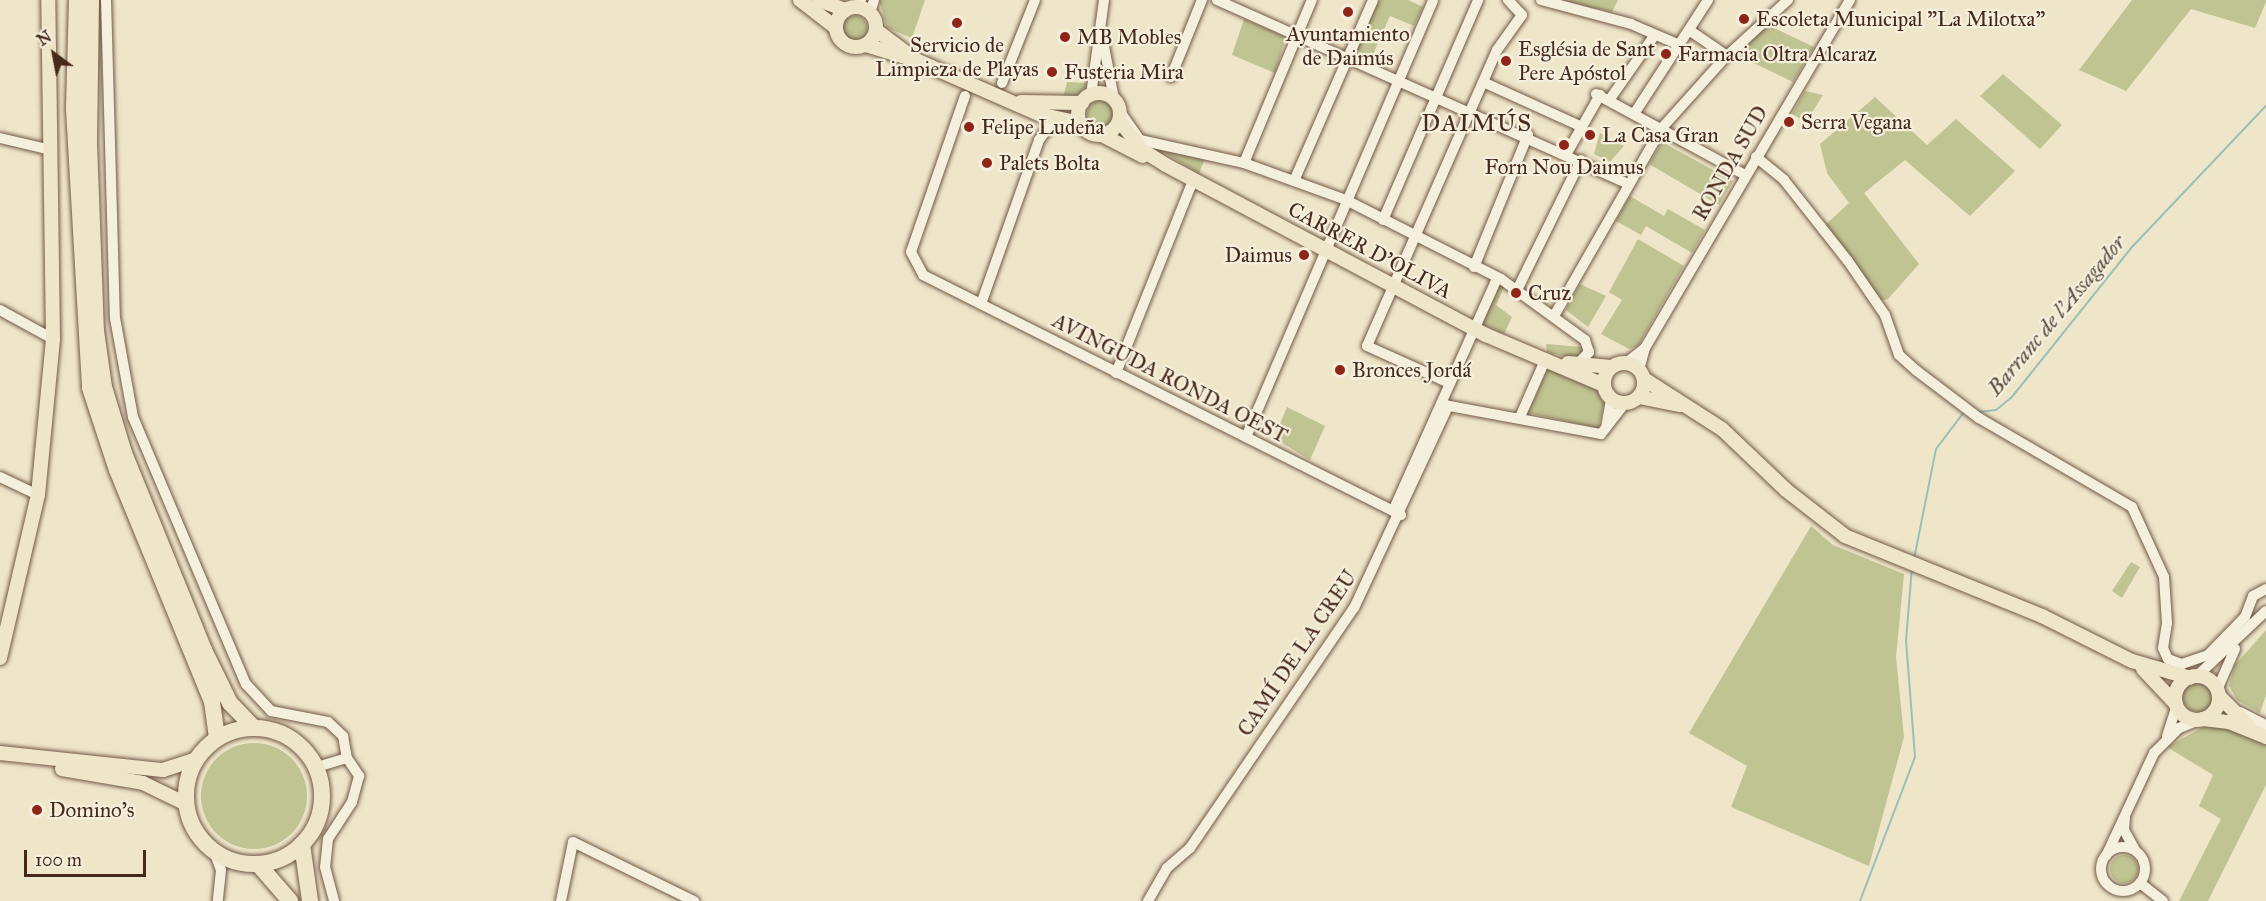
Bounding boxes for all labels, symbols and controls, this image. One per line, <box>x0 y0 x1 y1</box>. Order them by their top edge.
marker: Ayuntamiento de Daimús <box>1341 5 1355 19</box>
place label: Escoleta Municipal "La Milotxa" <box>1756 6 2045 32</box>
marker: Escoleta Municipal "La Milotxa" <box>1737 12 1751 26</box>
marker: Servicio de Limpieza de Playas <box>950 16 964 30</box>
place label: Ayuntamiento de Daimús <box>1286 21 1410 71</box>
north arrow <box>24 24 84 84</box>
place label: MB Mobles <box>1077 24 1181 50</box>
text: N <box>33 27 55 50</box>
marker: MB Mobles <box>1058 30 1072 44</box>
place label: Servicio de Limpieza de Playas <box>875 32 1039 82</box>
place label: Església de Sant Pere Apóstol <box>1518 36 1655 86</box>
place label: Farmacia Oltra Alcaraz <box>1678 41 1877 67</box>
marker: Farmacia Oltra Alcaraz <box>1659 47 1673 61</box>
marker: Església de Sant Pere Apóstol <box>1499 54 1513 68</box>
place label: Fusteria Mira <box>1064 59 1184 85</box>
marker: Fusteria Mira <box>1045 65 1059 79</box>
street label: RONDA SUD <box>1687 101 1773 225</box>
place label: Serra Vegana <box>1801 109 1912 135</box>
district label: DAIMÚS <box>1421 110 1533 138</box>
place label: Felipe Ludeña <box>981 114 1104 140</box>
marker: Serra Vegana <box>1782 115 1796 129</box>
marker: Felipe Ludeña <box>962 120 976 134</box>
place label: La Casa Gran <box>1602 122 1719 148</box>
marker: La Casa Gran <box>1583 128 1597 142</box>
marker: Forn Nou Daimus <box>1557 138 1571 152</box>
place label: Palets Bolta <box>999 150 1100 176</box>
place label: Forn Nou Daimus <box>1484 154 1644 180</box>
marker: Palets Bolta <box>980 156 994 170</box>
street label: CARRER D'OLIVA <box>1284 196 1456 304</box>
water label: Barranc de l'Assagador <box>1981 229 2131 401</box>
place label: Daimus <box>1224 242 1292 268</box>
marker: Daimus <box>1297 248 1311 262</box>
place label: Cruz <box>1528 280 1571 306</box>
marker: Cruz <box>1509 286 1523 300</box>
street label: AVINGUDA RONDA OEST <box>1048 308 1292 448</box>
place label: Bronces Jordá <box>1352 357 1471 383</box>
marker: Bronces Jordá <box>1333 363 1347 377</box>
street label: CAMÍ DE LA CREU <box>1232 565 1362 741</box>
place label: Domino's <box>49 797 134 823</box>
marker: Domino's <box>30 803 44 817</box>
scale bar <box>27 838 148 876</box>
text: 100 m <box>35 849 82 871</box>

